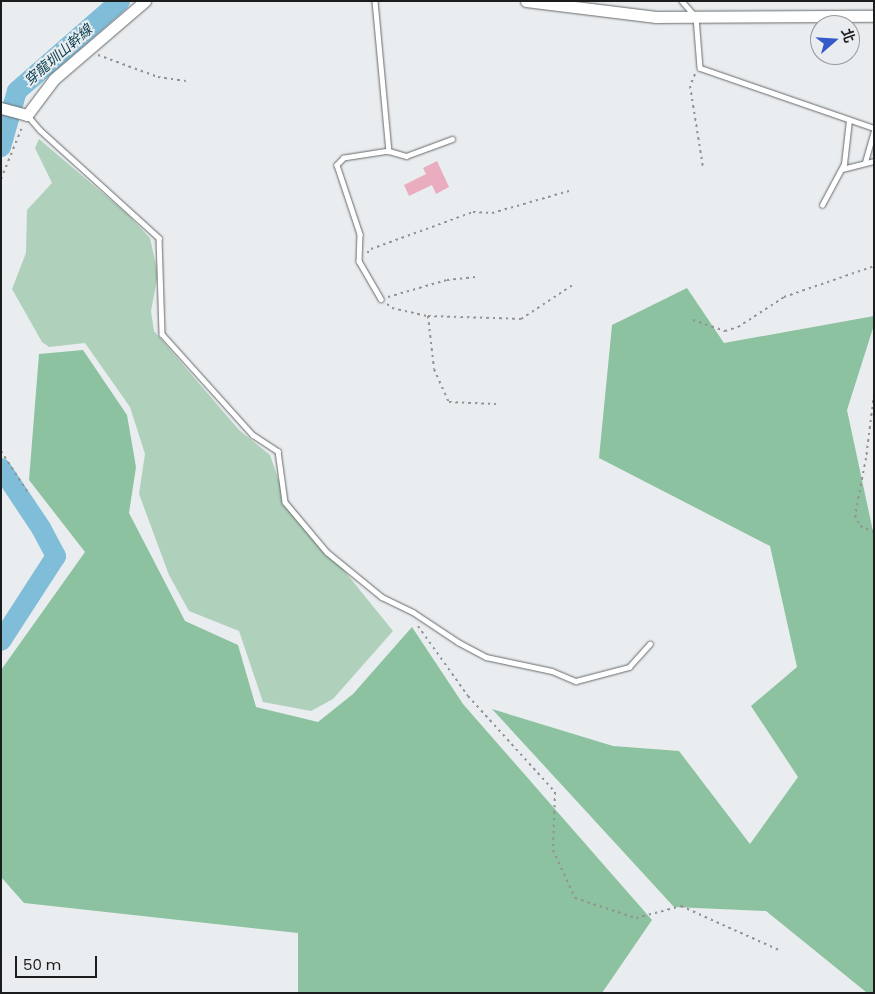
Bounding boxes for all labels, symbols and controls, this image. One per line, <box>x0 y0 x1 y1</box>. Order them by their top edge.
north arrow <box>810 15 860 65</box>
water label: 穿龍圳山幹線 <box>21 21 95 89</box>
text: 北 <box>837 26 860 45</box>
scale bar <box>18 946 100 978</box>
text: 50 m <box>23 954 61 975</box>

